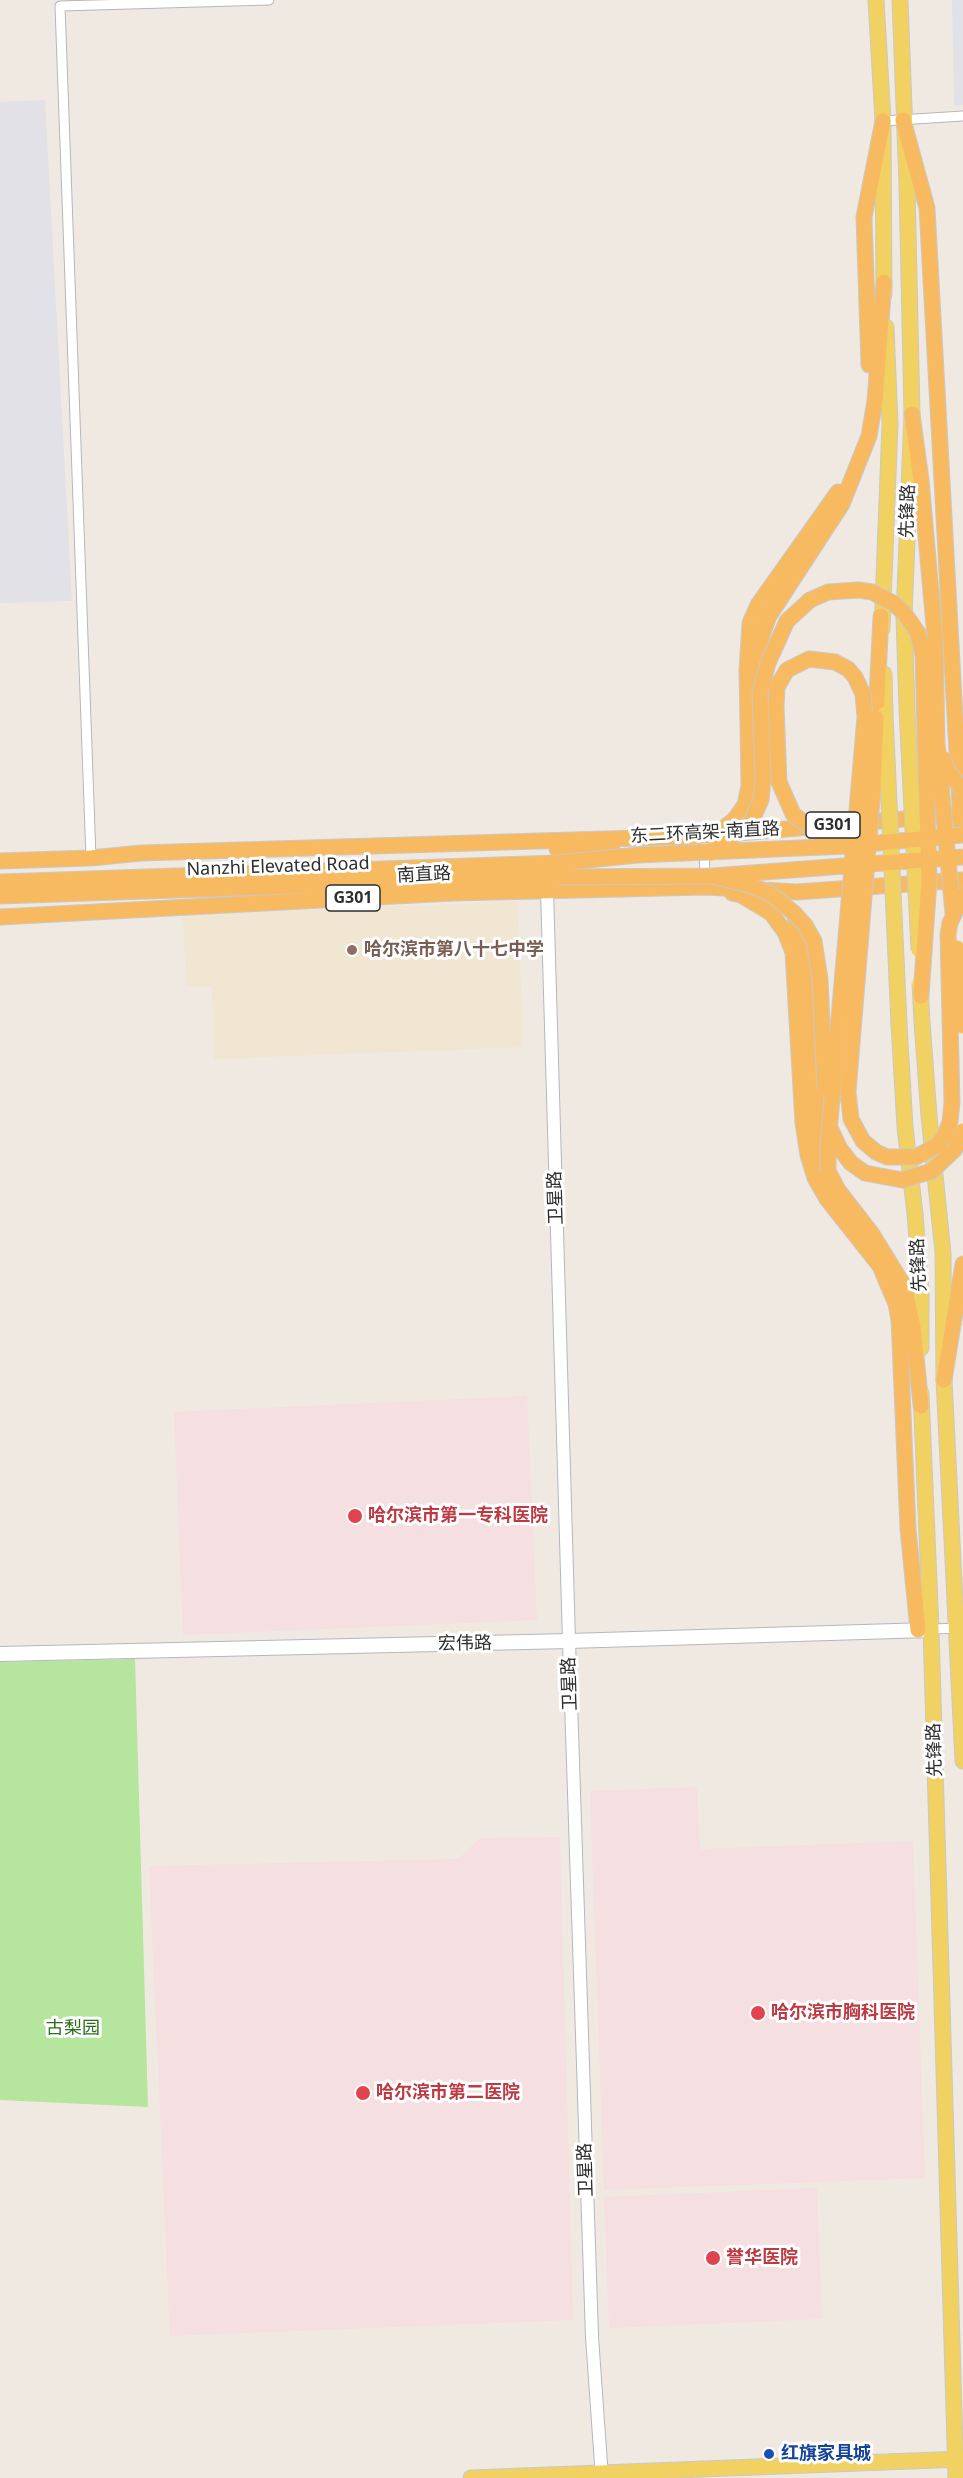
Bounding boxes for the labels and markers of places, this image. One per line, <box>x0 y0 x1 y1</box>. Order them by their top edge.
place label: 哈尔滨市第八十七中学 <box>364 939 544 961</box>
marker: 哈尔滨市第八十七中学 <box>345 943 359 957</box>
place label: 哈尔滨市第一专科医院 <box>368 1505 548 1527</box>
marker: 哈尔滨市第一专科医院 <box>346 1507 364 1525</box>
place label: 哈尔滨市胸科医院 <box>771 2002 915 2024</box>
marker: 哈尔滨市胸科医院 <box>749 2004 767 2022</box>
place label: 哈尔滨市第二医院 <box>376 2082 520 2104</box>
marker: 哈尔滨市第二医院 <box>354 2084 372 2102</box>
place label: 誉华医院 <box>726 2247 798 2269</box>
marker: 誉华医院 <box>704 2249 722 2267</box>
place label: 红旗家具城 <box>781 2443 871 2465</box>
marker: 红旗家具城 <box>762 2447 776 2461</box>

